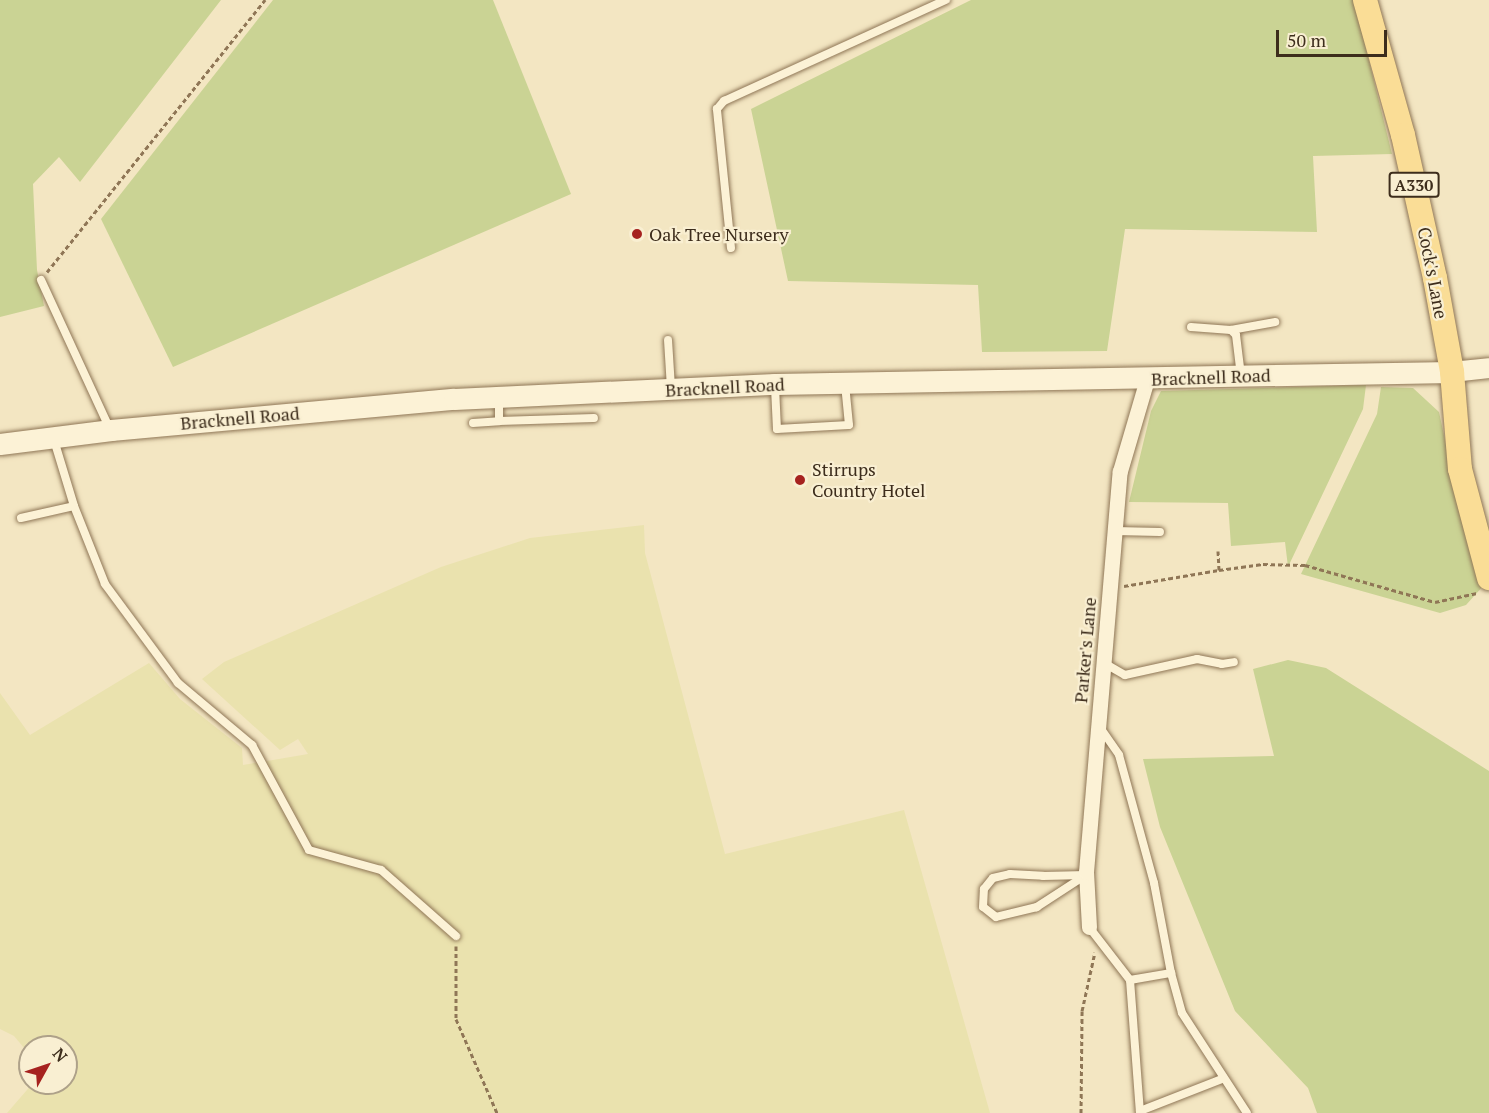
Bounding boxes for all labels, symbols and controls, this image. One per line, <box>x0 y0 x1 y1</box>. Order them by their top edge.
scale bar <box>1279 18 1390 56</box>
text: 50 m <box>1287 28 1326 52</box>
road number: A330 <box>1388 172 1440 198</box>
place label: Oak Tree Nursery <box>649 223 789 245</box>
street label: Cock's Lane <box>1414 225 1452 321</box>
marker: Oak Tree Nursery <box>630 227 644 241</box>
street label: Bracknell Road <box>1151 364 1271 390</box>
street label: Bracknell Road <box>665 373 785 401</box>
street label: Bracknell Road <box>179 402 301 434</box>
place label: Stirrups Country Hotel <box>812 459 926 502</box>
marker: Stirrups Country Hotel <box>793 473 807 487</box>
street label: Parker's Lane <box>1070 596 1100 704</box>
north arrow <box>18 1035 78 1095</box>
text: N <box>48 1043 73 1066</box>

